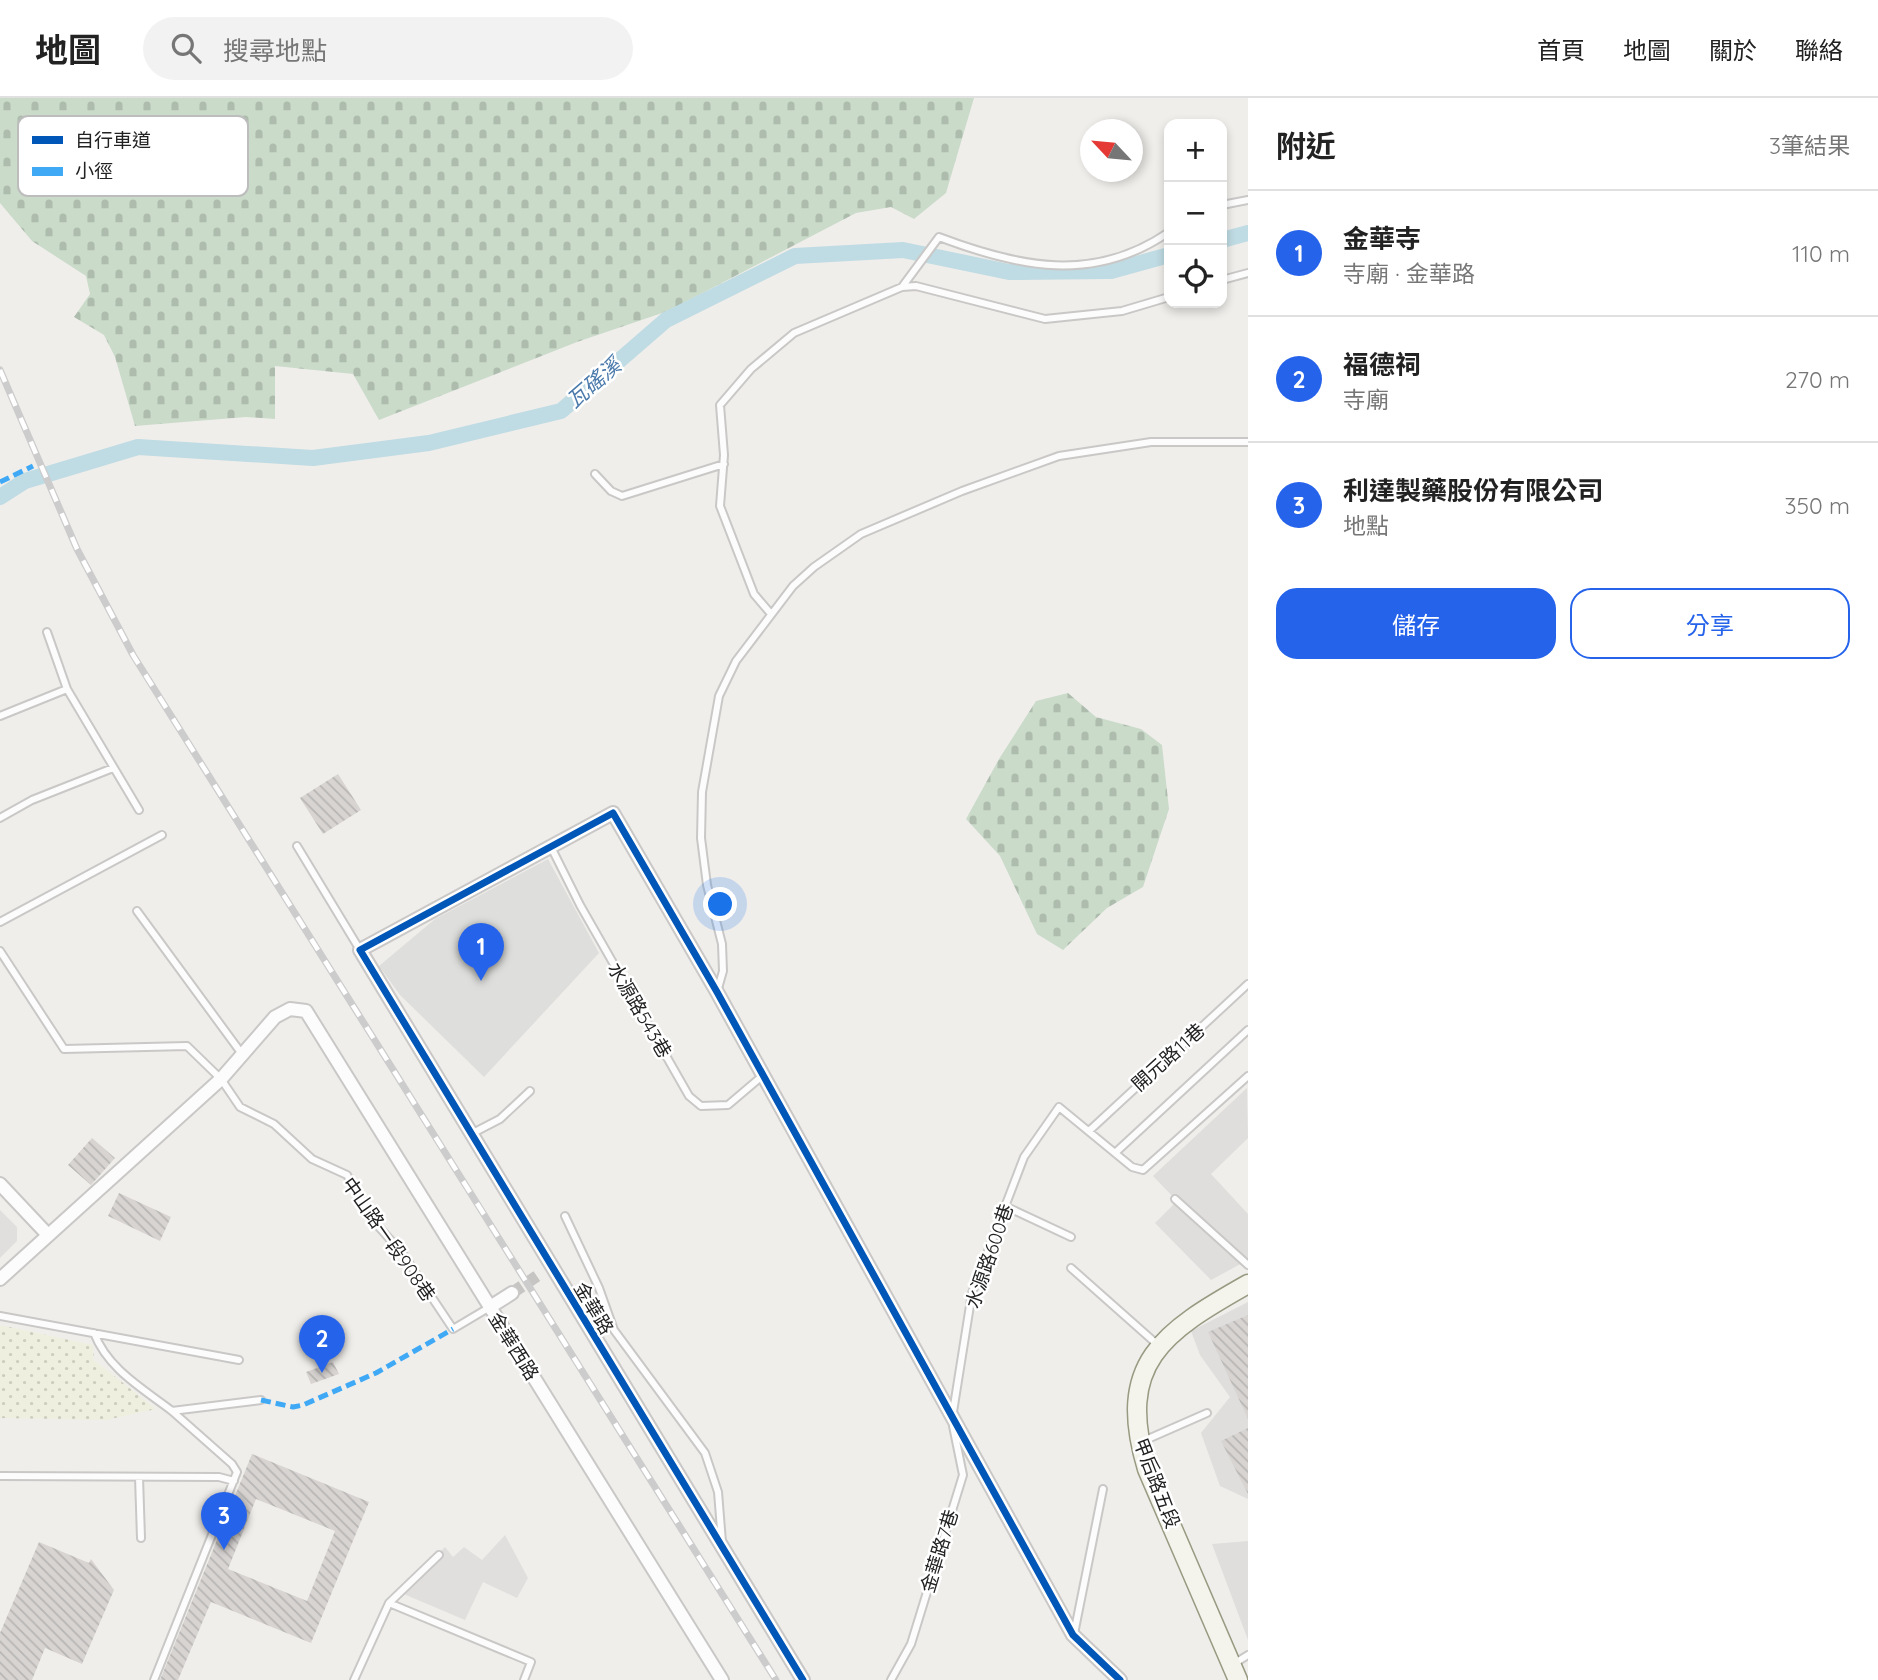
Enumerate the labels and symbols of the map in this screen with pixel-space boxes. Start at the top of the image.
legend [18,116,248,196]
north arrow [1080,119,1143,182]
text: 自行車道 [75,128,151,152]
text: 小徑 [75,159,113,183]
water label: 瓦磘溪 [561,350,628,413]
your location [703,887,737,921]
pin: 1 [458,923,504,981]
street label: 水源路543巷 [603,958,677,1062]
street label: 開元路11巷 [1127,1018,1209,1096]
street label: 中山路一段908巷 [337,1172,441,1306]
street label: 水源路600巷 [960,1201,1018,1311]
street label: 金華路 [569,1277,619,1339]
street label: 金華西路 [484,1307,544,1385]
pin: 2 [299,1315,345,1373]
street label: 甲后路五段 [1129,1434,1185,1532]
pin: 3 [201,1492,247,1550]
street label: 金華路7巷 [915,1506,963,1596]

